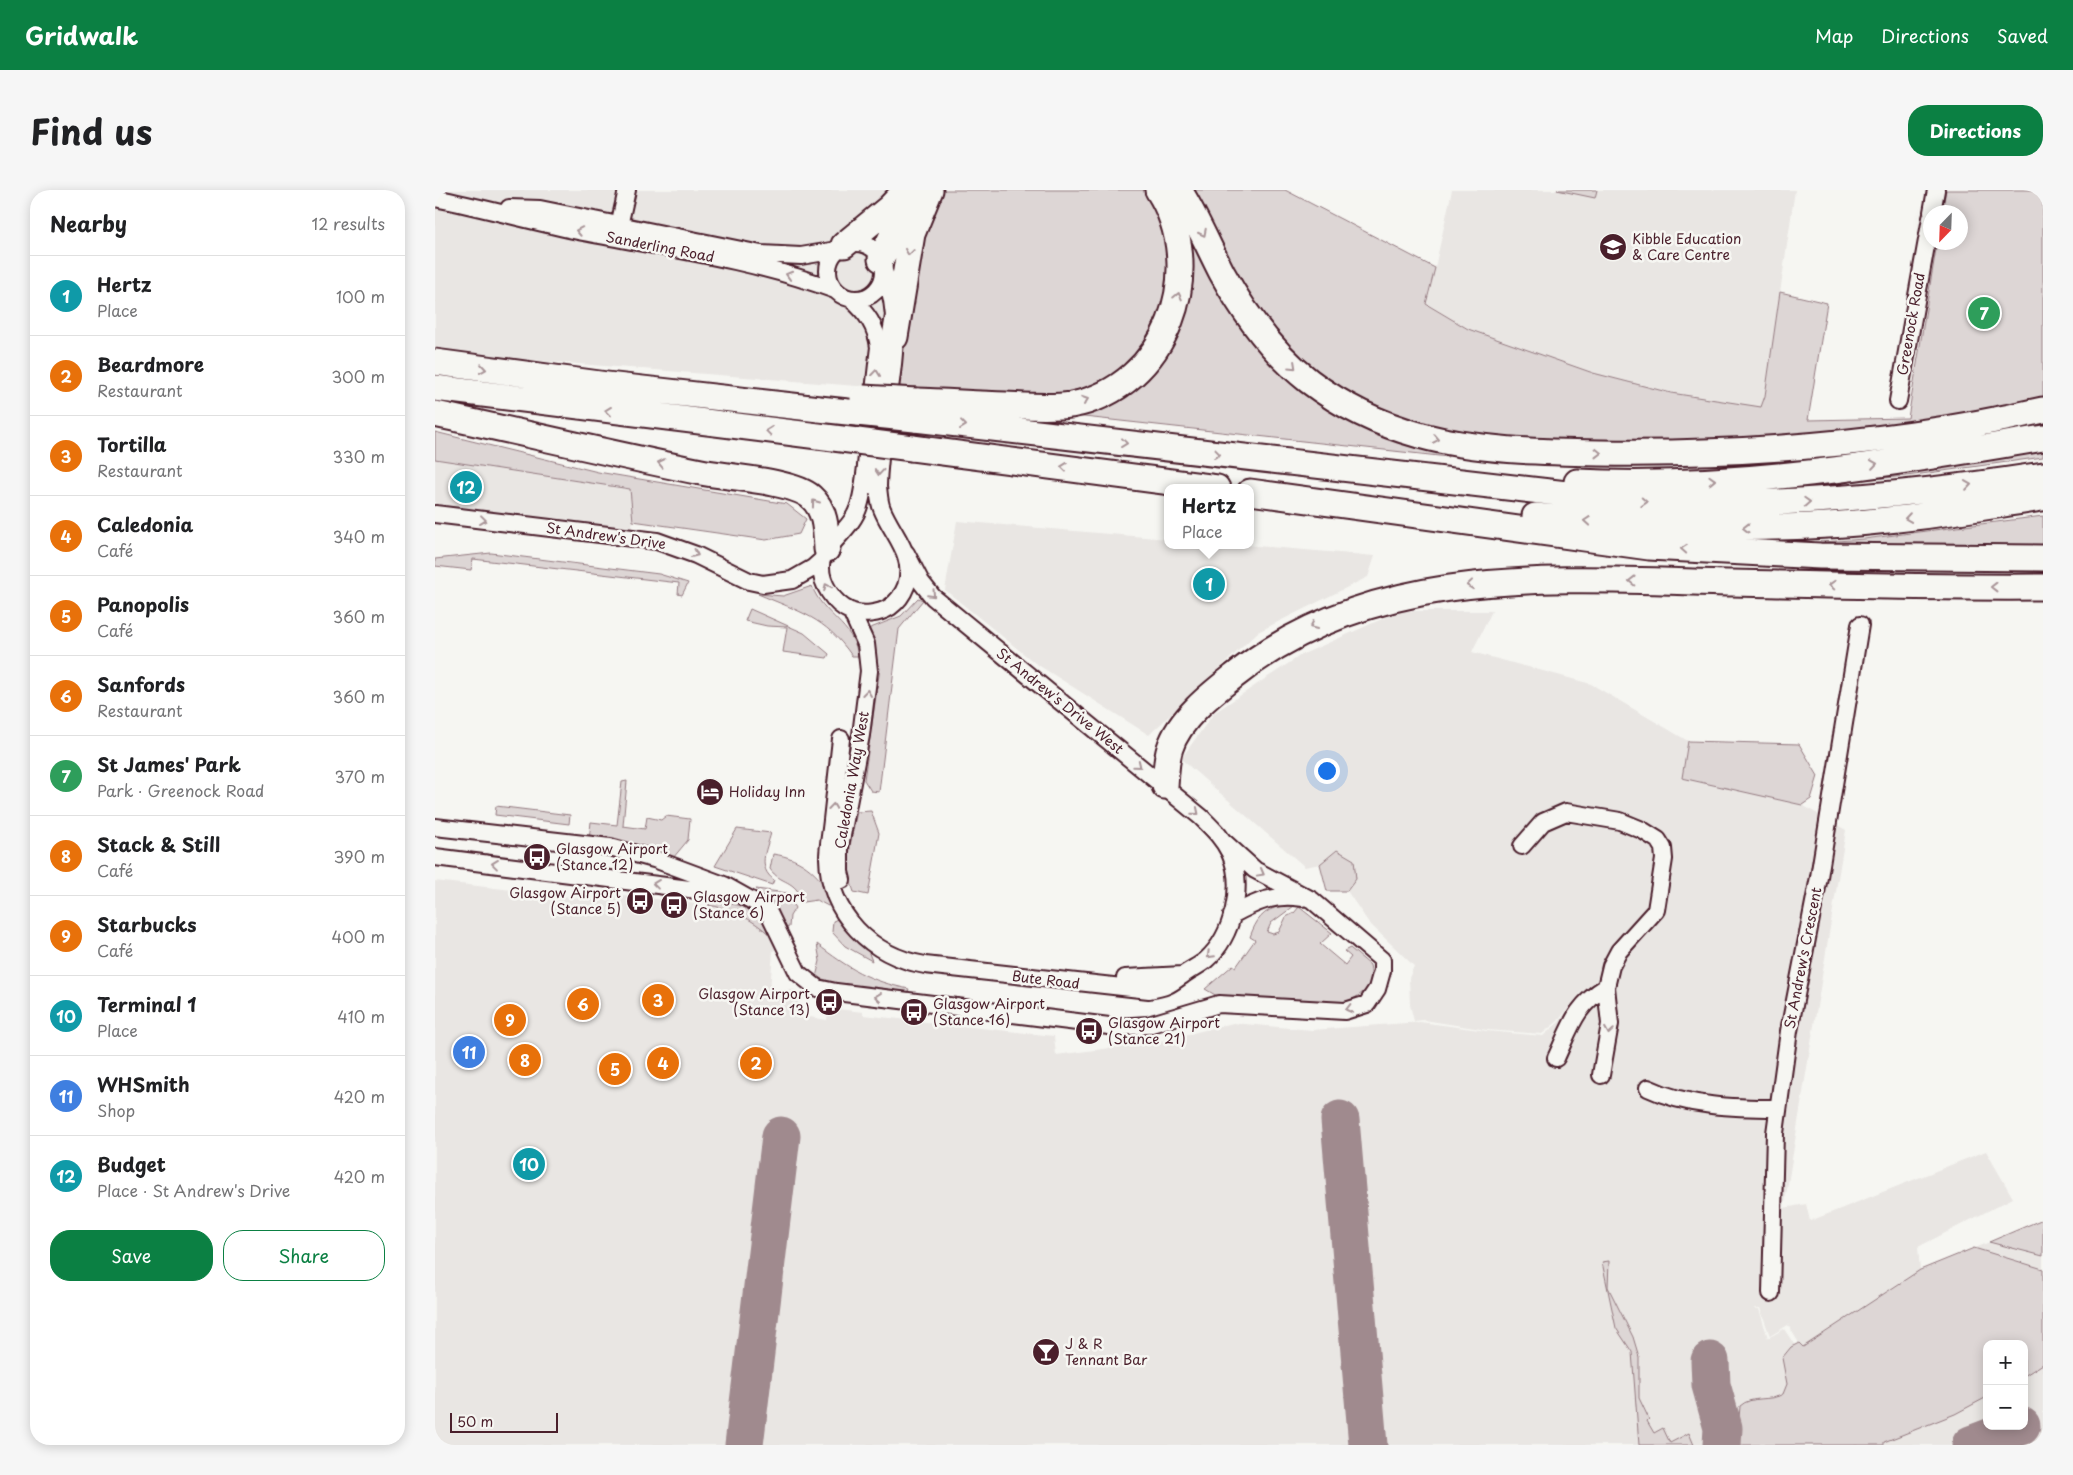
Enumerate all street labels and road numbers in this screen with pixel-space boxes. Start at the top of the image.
street label: Sanderling Road [604,226,716,267]
street label: Greenock Road [1891,271,1930,377]
street label: St Andrew's Drive [545,517,667,554]
street label: St Andrew's Drive West [992,643,1129,759]
street label: Caledonia Way West [829,709,874,850]
street label: St Andrew's Crescent [1778,885,1827,1030]
street label: Bute Road [1011,965,1081,994]

